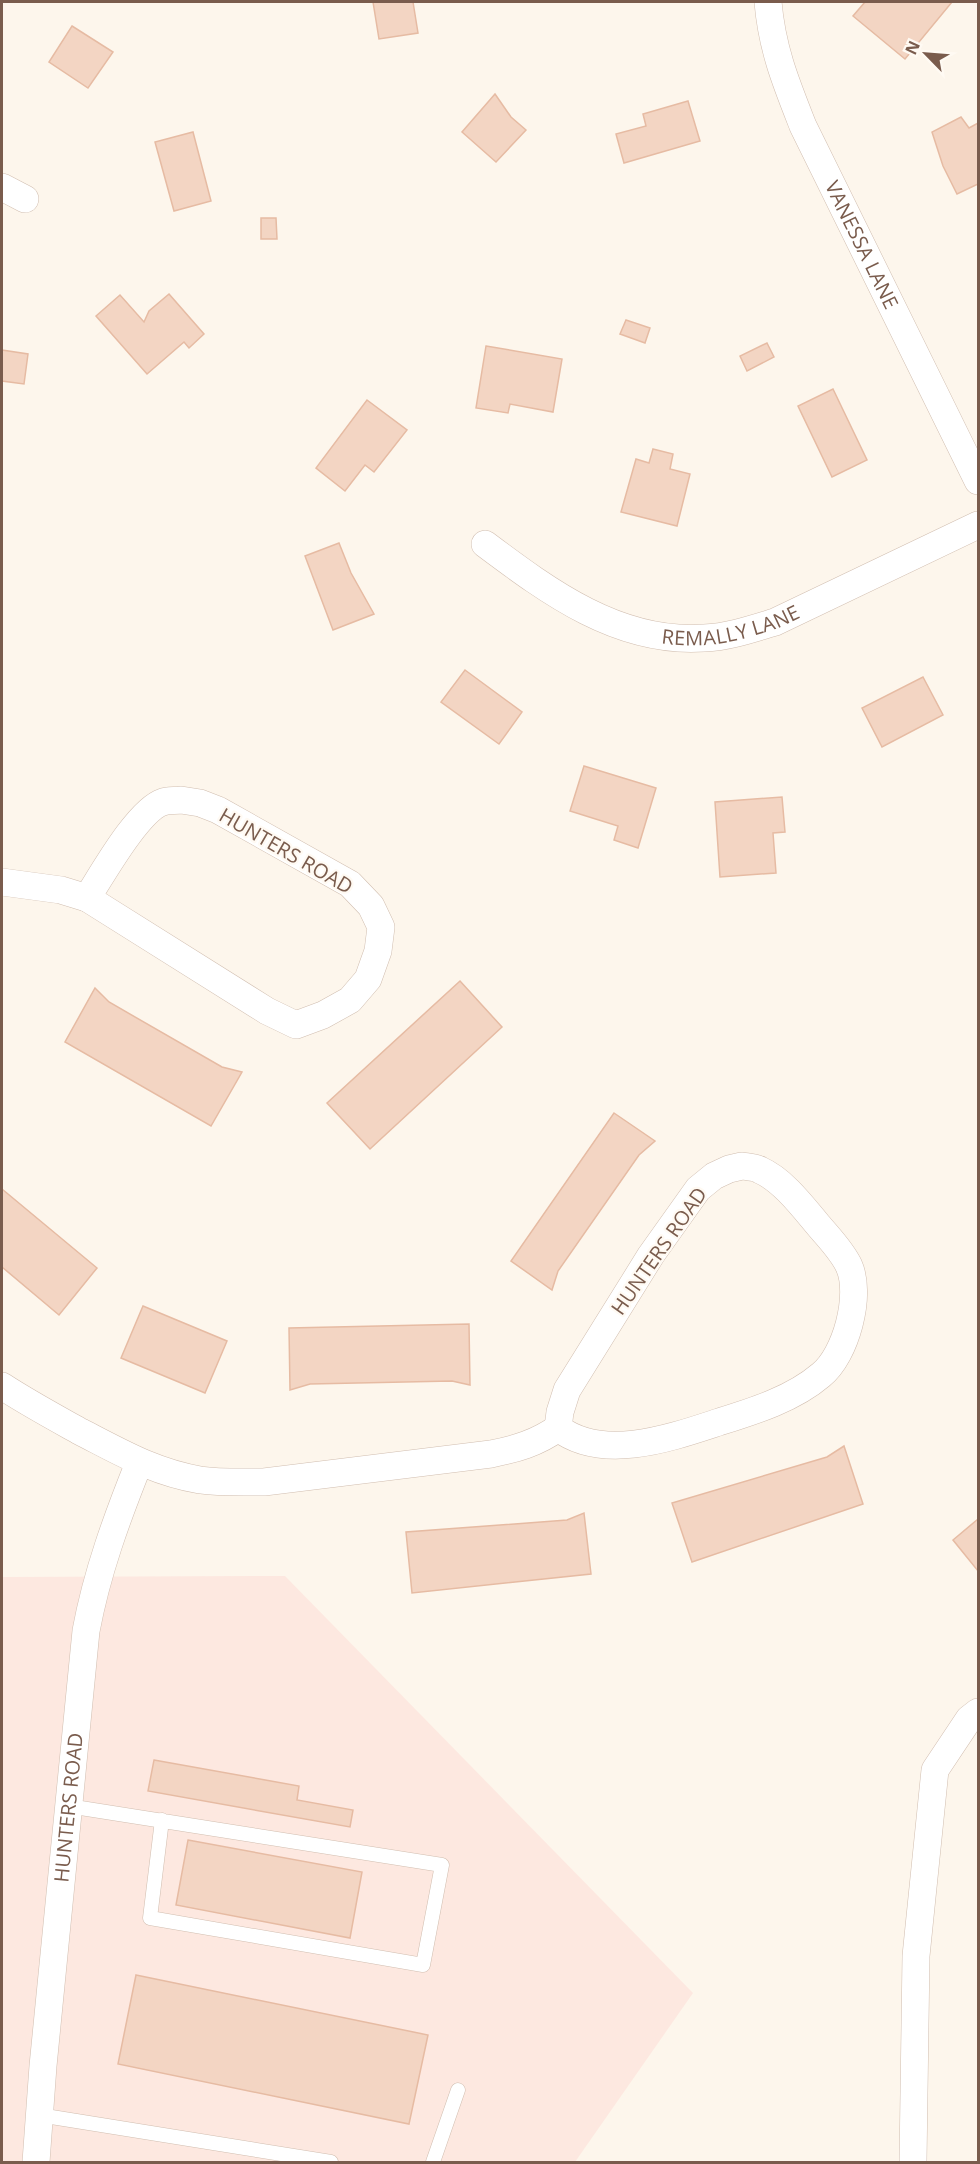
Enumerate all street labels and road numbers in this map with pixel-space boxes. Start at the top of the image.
street label: VANESSA LANE [819,176,905,313]
street label: REMALLY LANE [660,598,804,652]
street label: HUNTERS ROAD [215,801,358,900]
street label: HUNTERS ROAD [604,1182,713,1320]
street label: HUNTERS ROAD [47,1731,89,1883]

